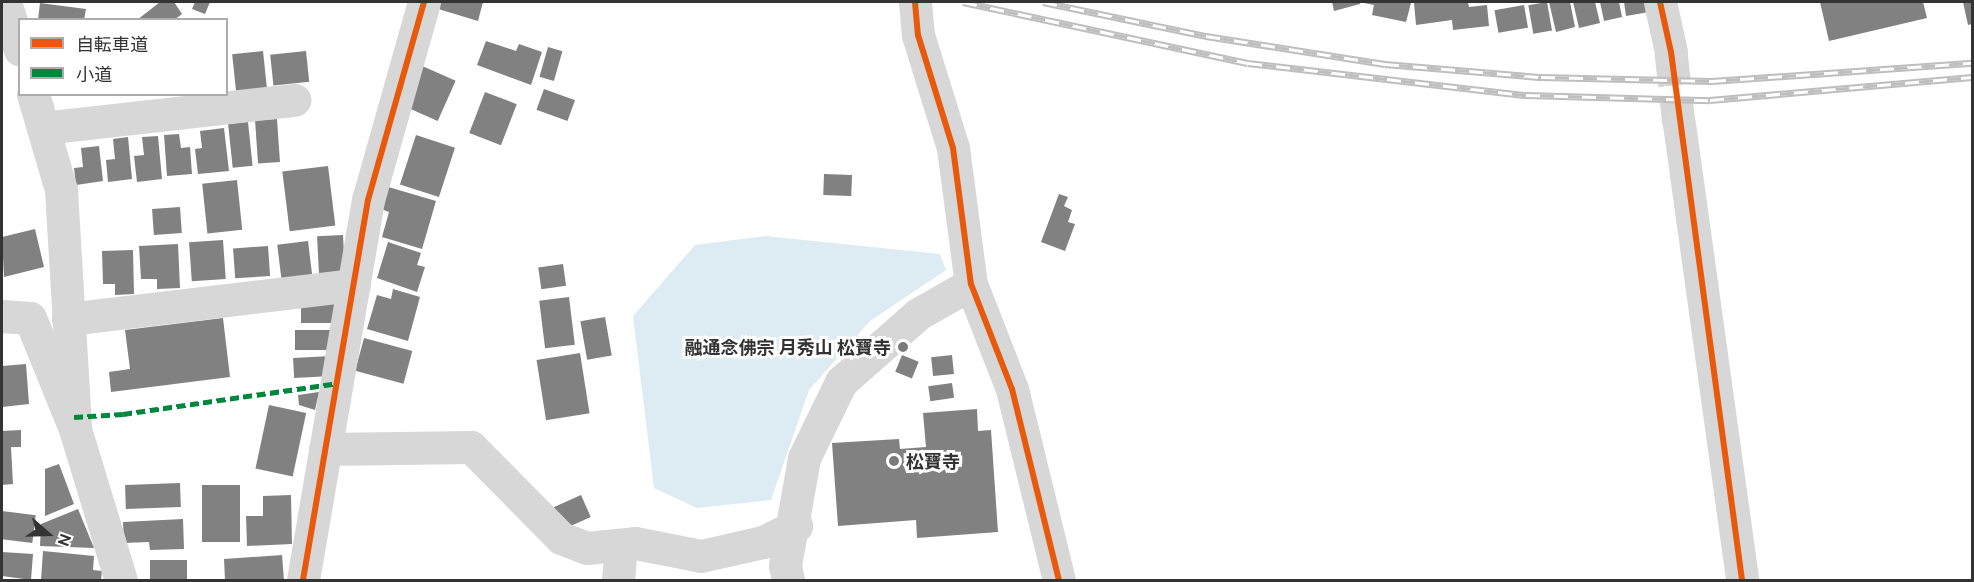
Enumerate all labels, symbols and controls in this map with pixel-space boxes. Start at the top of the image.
legend [18,18,228,96]
text: 自転車道 [76,34,148,54]
text: 小道 [76,64,112,84]
place label: 融通念佛宗 月秀山 松寶寺 [684,336,891,358]
marker: 融通念佛宗 月秀山 松寶寺 [896,340,910,354]
place label: 松寶寺 [906,450,960,472]
marker: 松寶寺 [887,454,901,468]
north arrow [18,504,78,564]
text: N [54,531,75,549]

